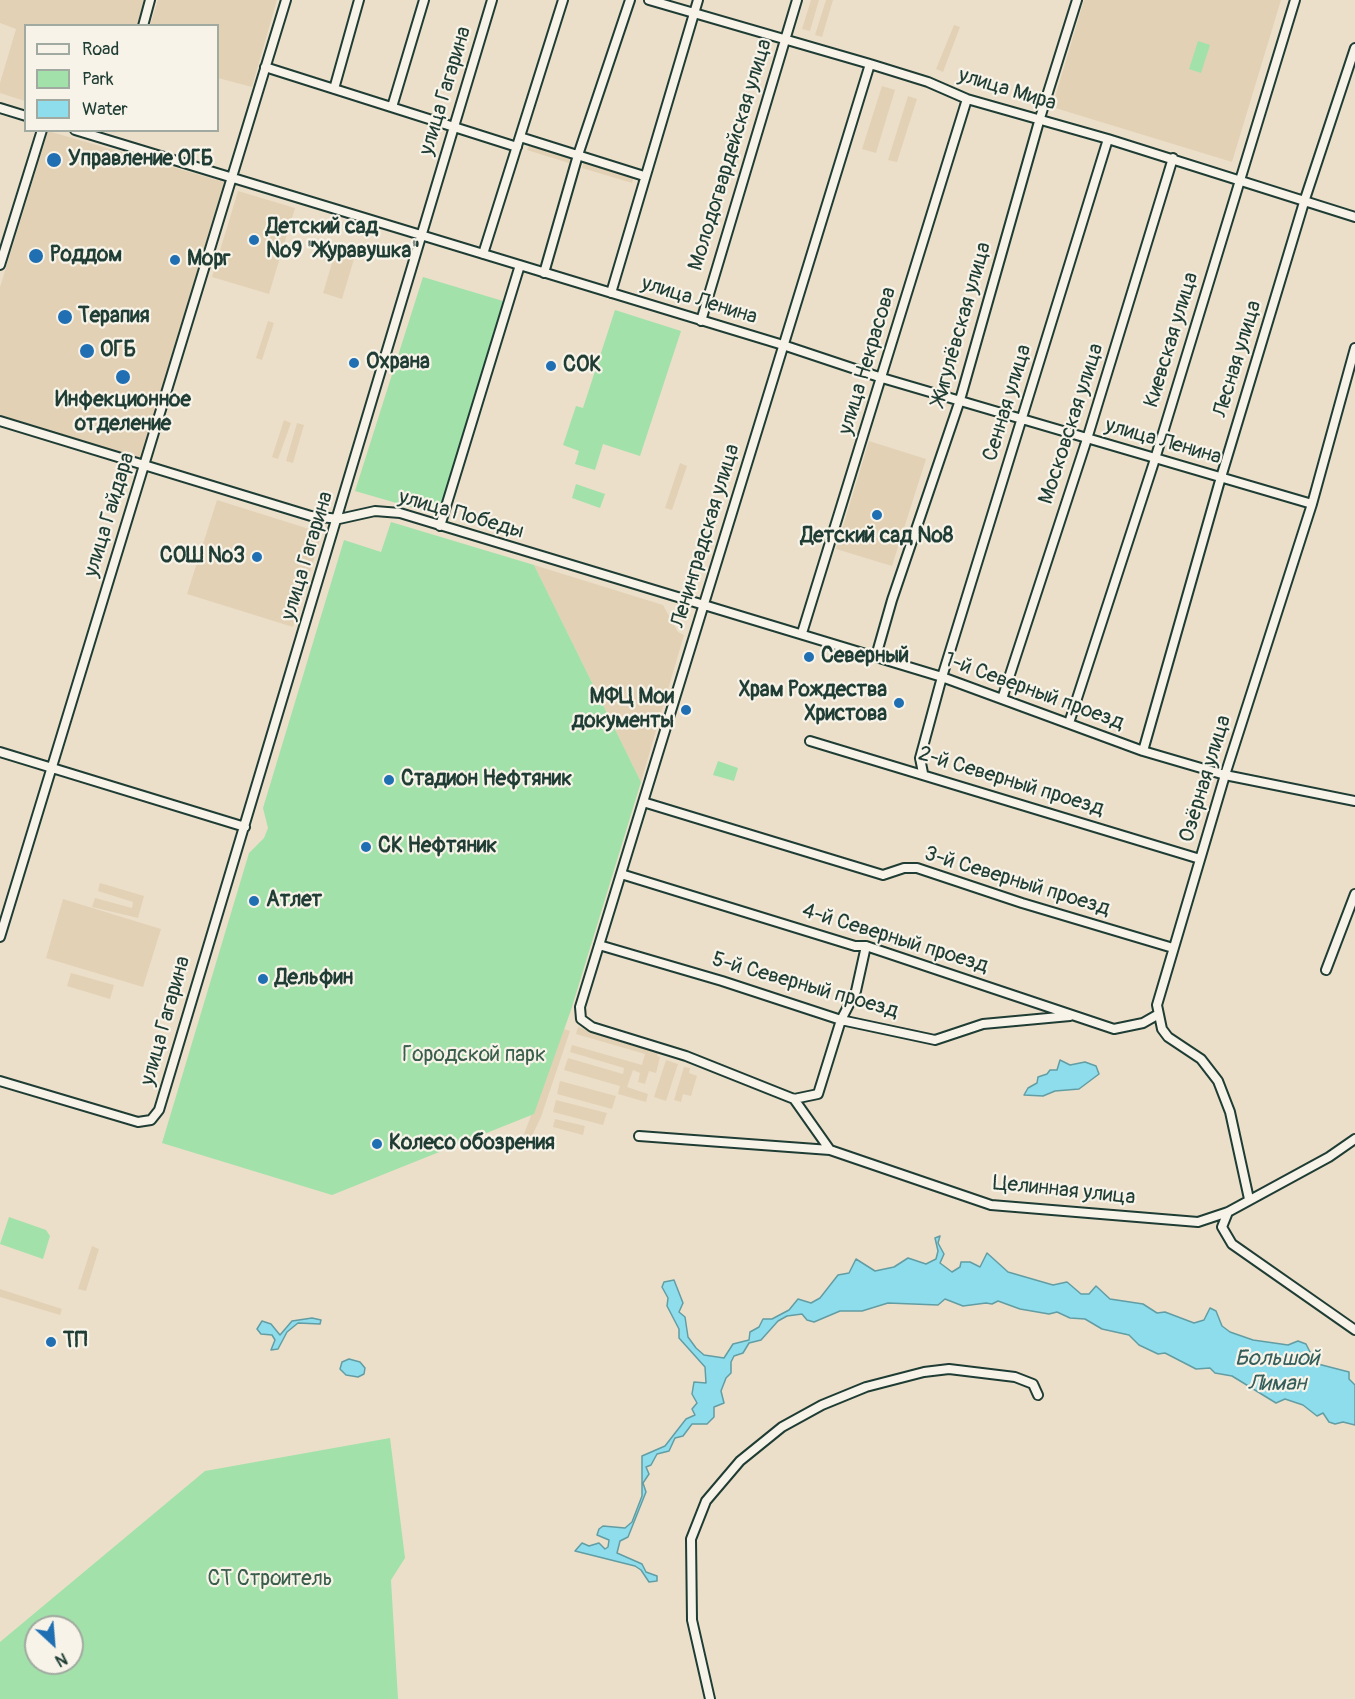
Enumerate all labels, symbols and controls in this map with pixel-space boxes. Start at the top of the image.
legend [24,24,219,132]
street label: улица Гагарина [414,24,478,158]
street label: Молодогвардейская улица [684,36,778,274]
text: Road [82,38,119,61]
street label: улица Мира [955,63,1059,117]
text: Park [82,68,114,91]
text: Water [82,98,128,121]
place label: Управление ОГБ [68,147,213,173]
marker: Управление ОГБ [45,151,63,169]
place label: Детский сад №9 "Журавушка" [266,215,420,265]
marker: Детский сад №9 "Журавушка" [247,233,261,247]
street label: Жигулёвская улица [927,239,997,409]
place label: Роддом [50,243,122,269]
marker: Роддом [27,247,45,265]
place label: Морг [187,247,230,273]
marker: Морг [168,253,182,267]
street label: Киевская улица [1139,269,1205,411]
street label: улица Ленина [638,271,760,331]
street label: улица Некрасова [834,284,902,438]
street label: Лесная улица [1208,298,1268,420]
place label: Терапия [78,304,150,330]
marker: Терапия [56,308,74,326]
place label: ОГБ [100,338,136,364]
street label: Московская улица [1034,340,1110,508]
marker: ОГБ [78,342,96,360]
street label: Сенная улица [978,342,1038,464]
place label: Охрана [366,350,430,376]
place label: СОК [563,353,601,379]
marker: Охрана [347,356,361,370]
marker: СОК [544,359,558,373]
marker: Инфекционное отделение [114,368,132,386]
place label: Инфекционное отделение [55,388,191,438]
street label: улица Ленина [1102,413,1224,471]
street label: Ленинградская улица [666,441,746,631]
street label: улица Гайдара [79,450,141,580]
street label: улица Победы [395,485,527,545]
street label: улица Гагарина [276,489,340,623]
marker: Детский сад №8 [870,508,884,522]
place label: Детский сад №8 [801,524,953,550]
place label: СОШ №3 [160,544,245,570]
marker: СОШ №3 [250,550,264,564]
place label: Северный [821,644,909,670]
street label: 1-й Северный проезд [941,648,1127,736]
marker: Северный [802,650,816,664]
place label: Храм Рождества Христова [739,678,887,728]
place label: МФЦ Мои документы [572,685,674,735]
marker: Храм Рождества Христова [892,696,906,710]
marker: МФЦ Мои документы [679,703,693,717]
street label: Озёрная улица [1175,712,1237,846]
street label: 2-й Северный проезд [915,742,1107,822]
place label: Стадион Нефтяник [401,767,572,793]
marker: Стадион Нефтяник [382,773,396,787]
place label: СК Нефтяник [378,834,497,860]
marker: СК Нефтяник [359,840,373,854]
street label: 3-й Северный проезд [921,842,1113,922]
place label: Атлет [266,888,322,914]
marker: Атлет [247,894,261,908]
street label: 4-й Северный проезд [799,899,991,979]
street label: 5-й Северный проезд [709,947,901,1025]
street label: улица Гагарина [136,954,196,1088]
place label: Дельфин [275,966,353,992]
marker: Дельфин [256,972,270,986]
park label: Городской парк [402,1043,546,1069]
place label: Колесо обозрения [389,1131,555,1157]
marker: Колесо обозрения [370,1137,384,1151]
street label: Целинная улица [992,1171,1136,1211]
place label: ТП [63,1329,87,1355]
marker: ТП [44,1335,58,1349]
water label: Большой Лиман [1235,1346,1319,1398]
park label: СТ Строитель [208,1567,332,1593]
north arrow [24,1615,84,1675]
text: N [52,1648,70,1671]

